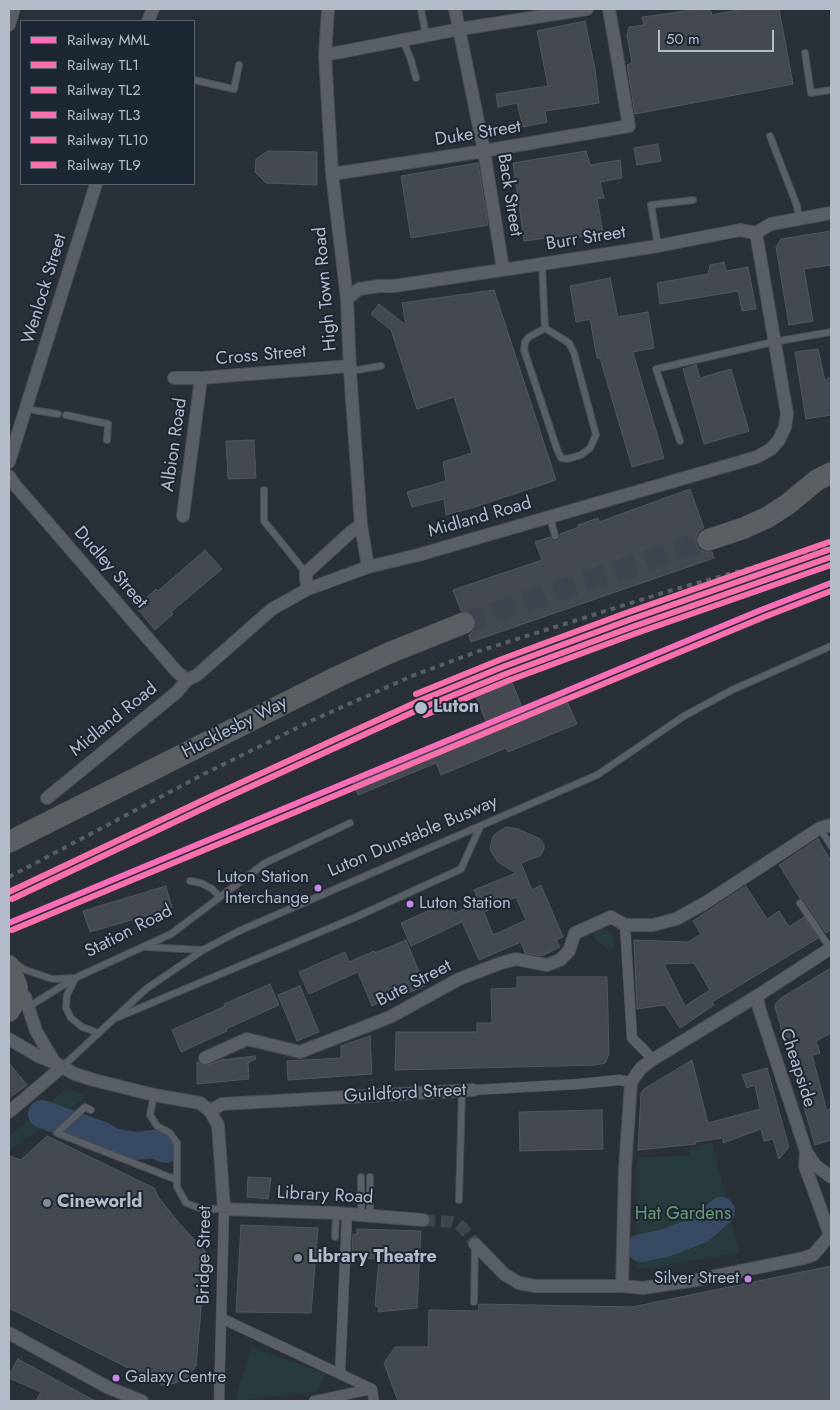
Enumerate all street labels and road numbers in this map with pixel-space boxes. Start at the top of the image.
street label: Duke Street [433,117,523,151]
street label: Back Street [492,152,526,238]
street label: Burr Street [545,222,627,256]
street label: High Town Road [310,226,342,352]
street label: Wenlock Street [18,231,72,347]
street label: Cross Street [215,341,307,371]
street label: Albion Road [158,397,192,493]
street label: Midland Road [426,493,534,543]
street label: Dudley Street [69,523,151,613]
street label: Midland Road [66,678,162,762]
street label: Hucklesby Way [179,692,291,764]
street label: Luton Dunstable Busway [325,791,501,883]
street label: Station Road [82,901,176,963]
street label: Bute Street [373,956,455,1012]
street label: Cheapside [774,1026,820,1110]
street label: Guildford Street [343,1080,467,1108]
street label: Library Road [276,1183,374,1209]
street label: Bridge Street [193,1205,217,1305]

